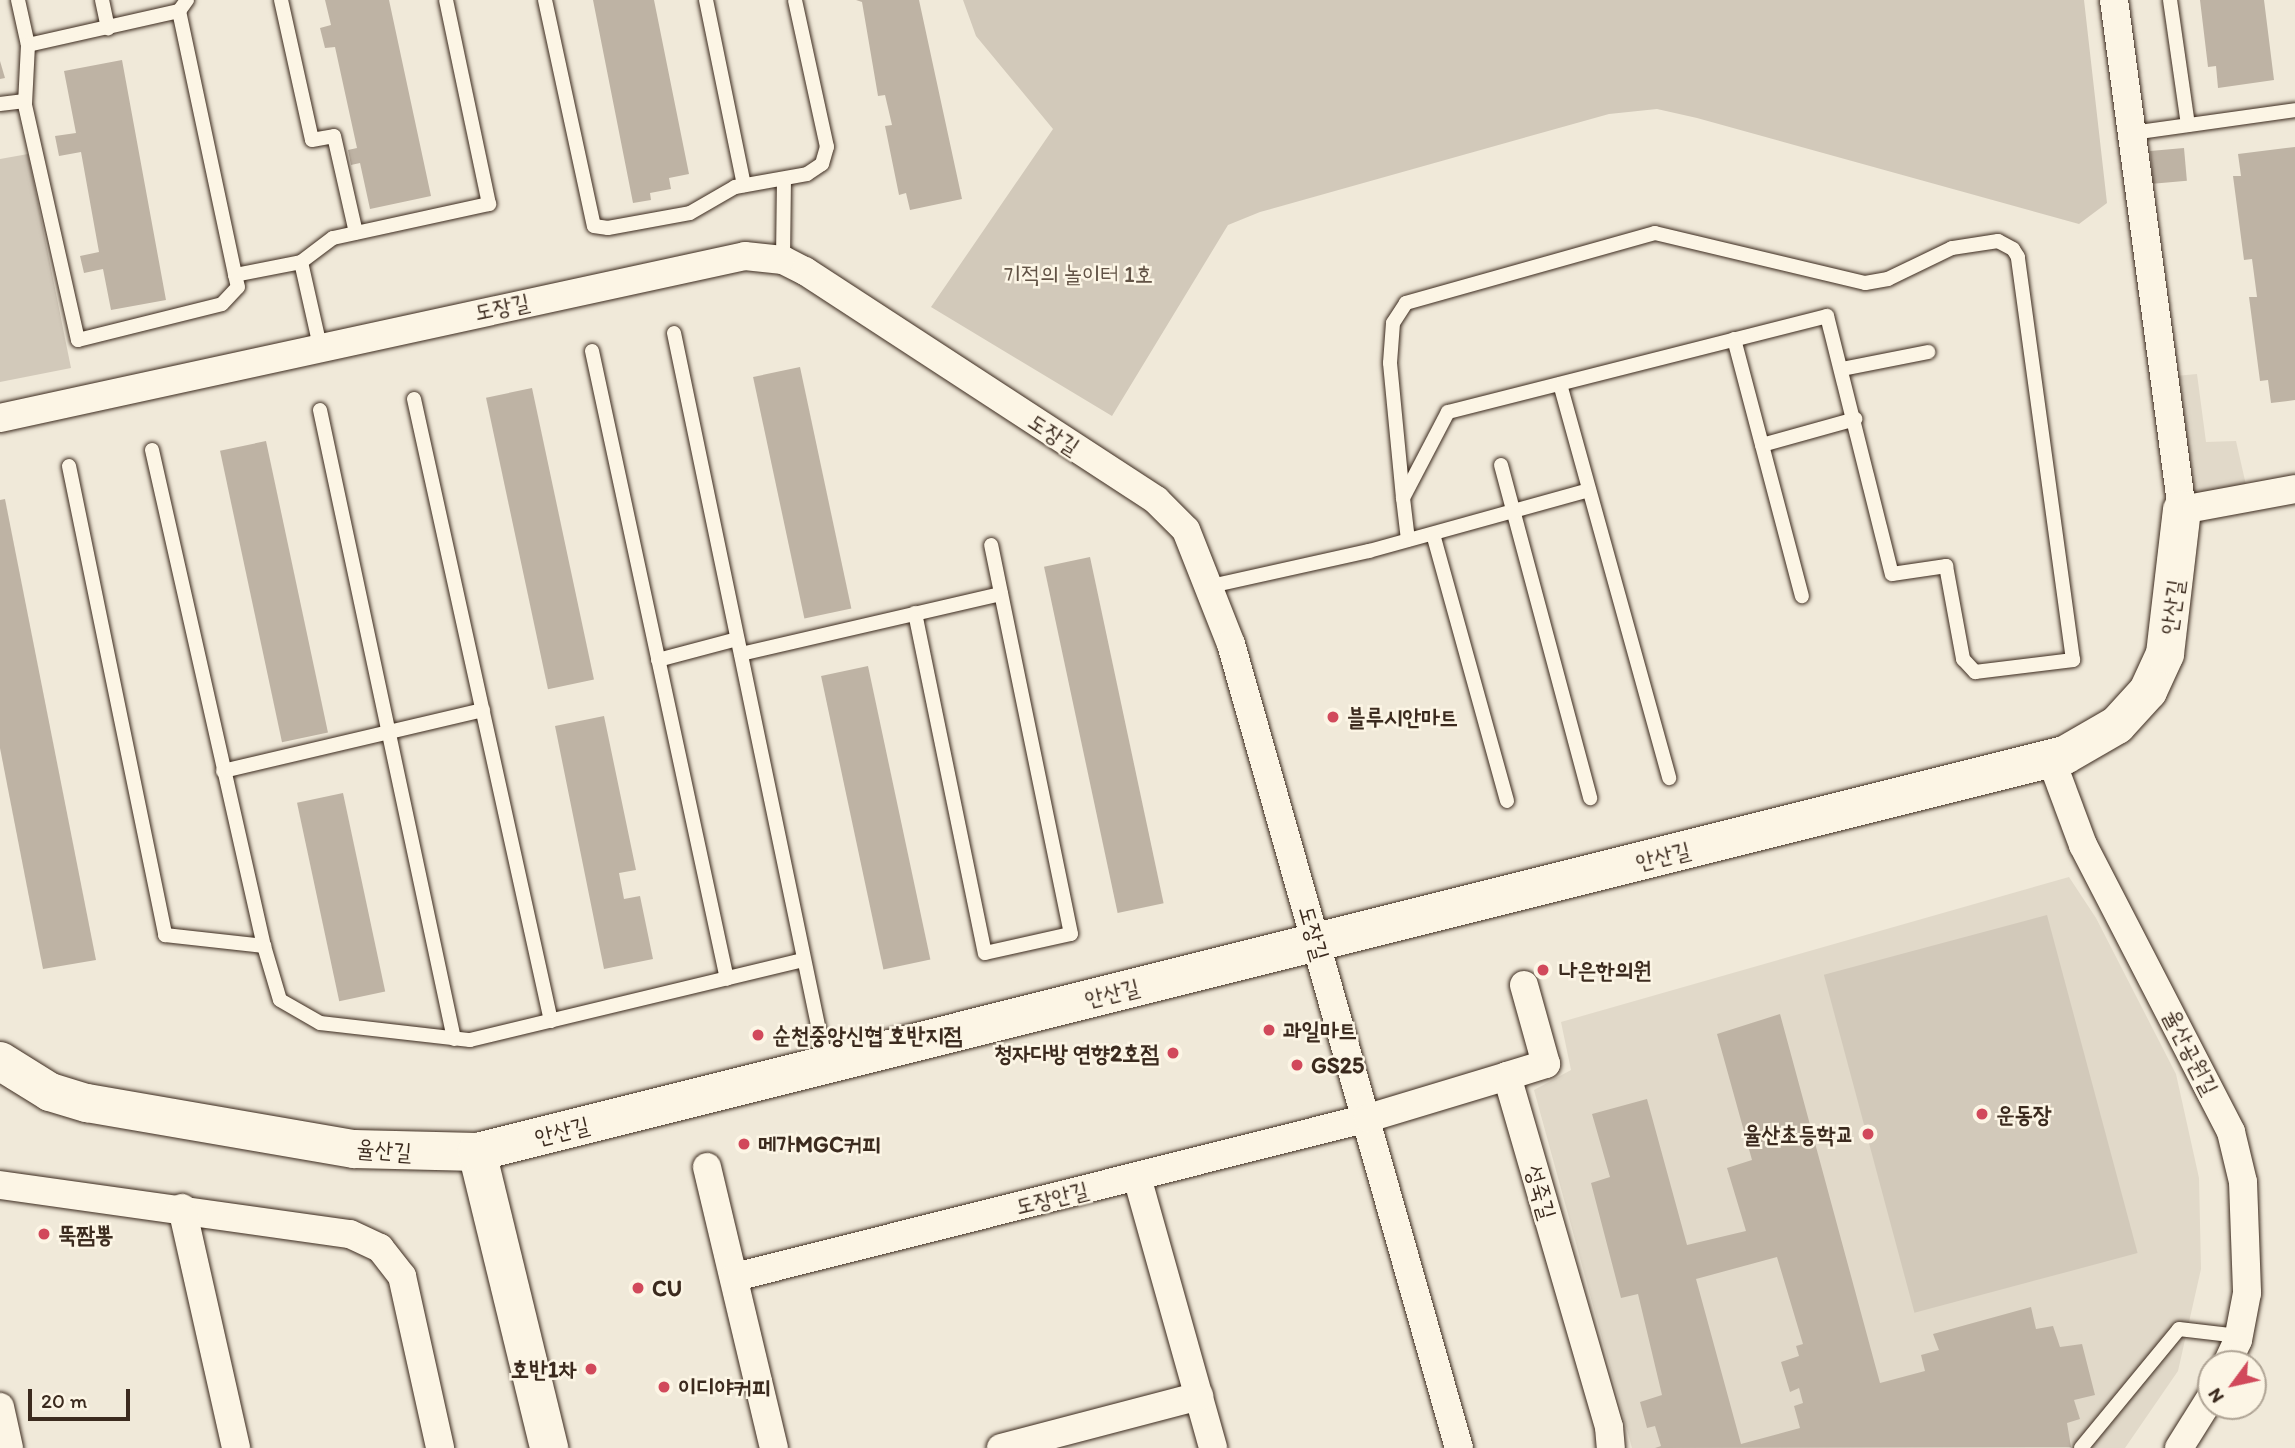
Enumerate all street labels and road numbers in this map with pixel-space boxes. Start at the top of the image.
street label: 도장길 [472,288,532,326]
street label: 도장길 [1023,407,1085,461]
street label: 안산길 [2154,578,2190,636]
street label: 안산길 [1633,836,1693,876]
street label: 도장길 [1293,903,1335,963]
street label: 안산길 [1082,973,1142,1013]
street label: 율산공원길 [2158,1005,2224,1099]
street label: 안산길 [532,1111,592,1151]
street label: 율산길 [355,1134,413,1166]
street label: 성죽길 [1520,1162,1562,1222]
street label: 도장안길 [1013,1176,1091,1220]

